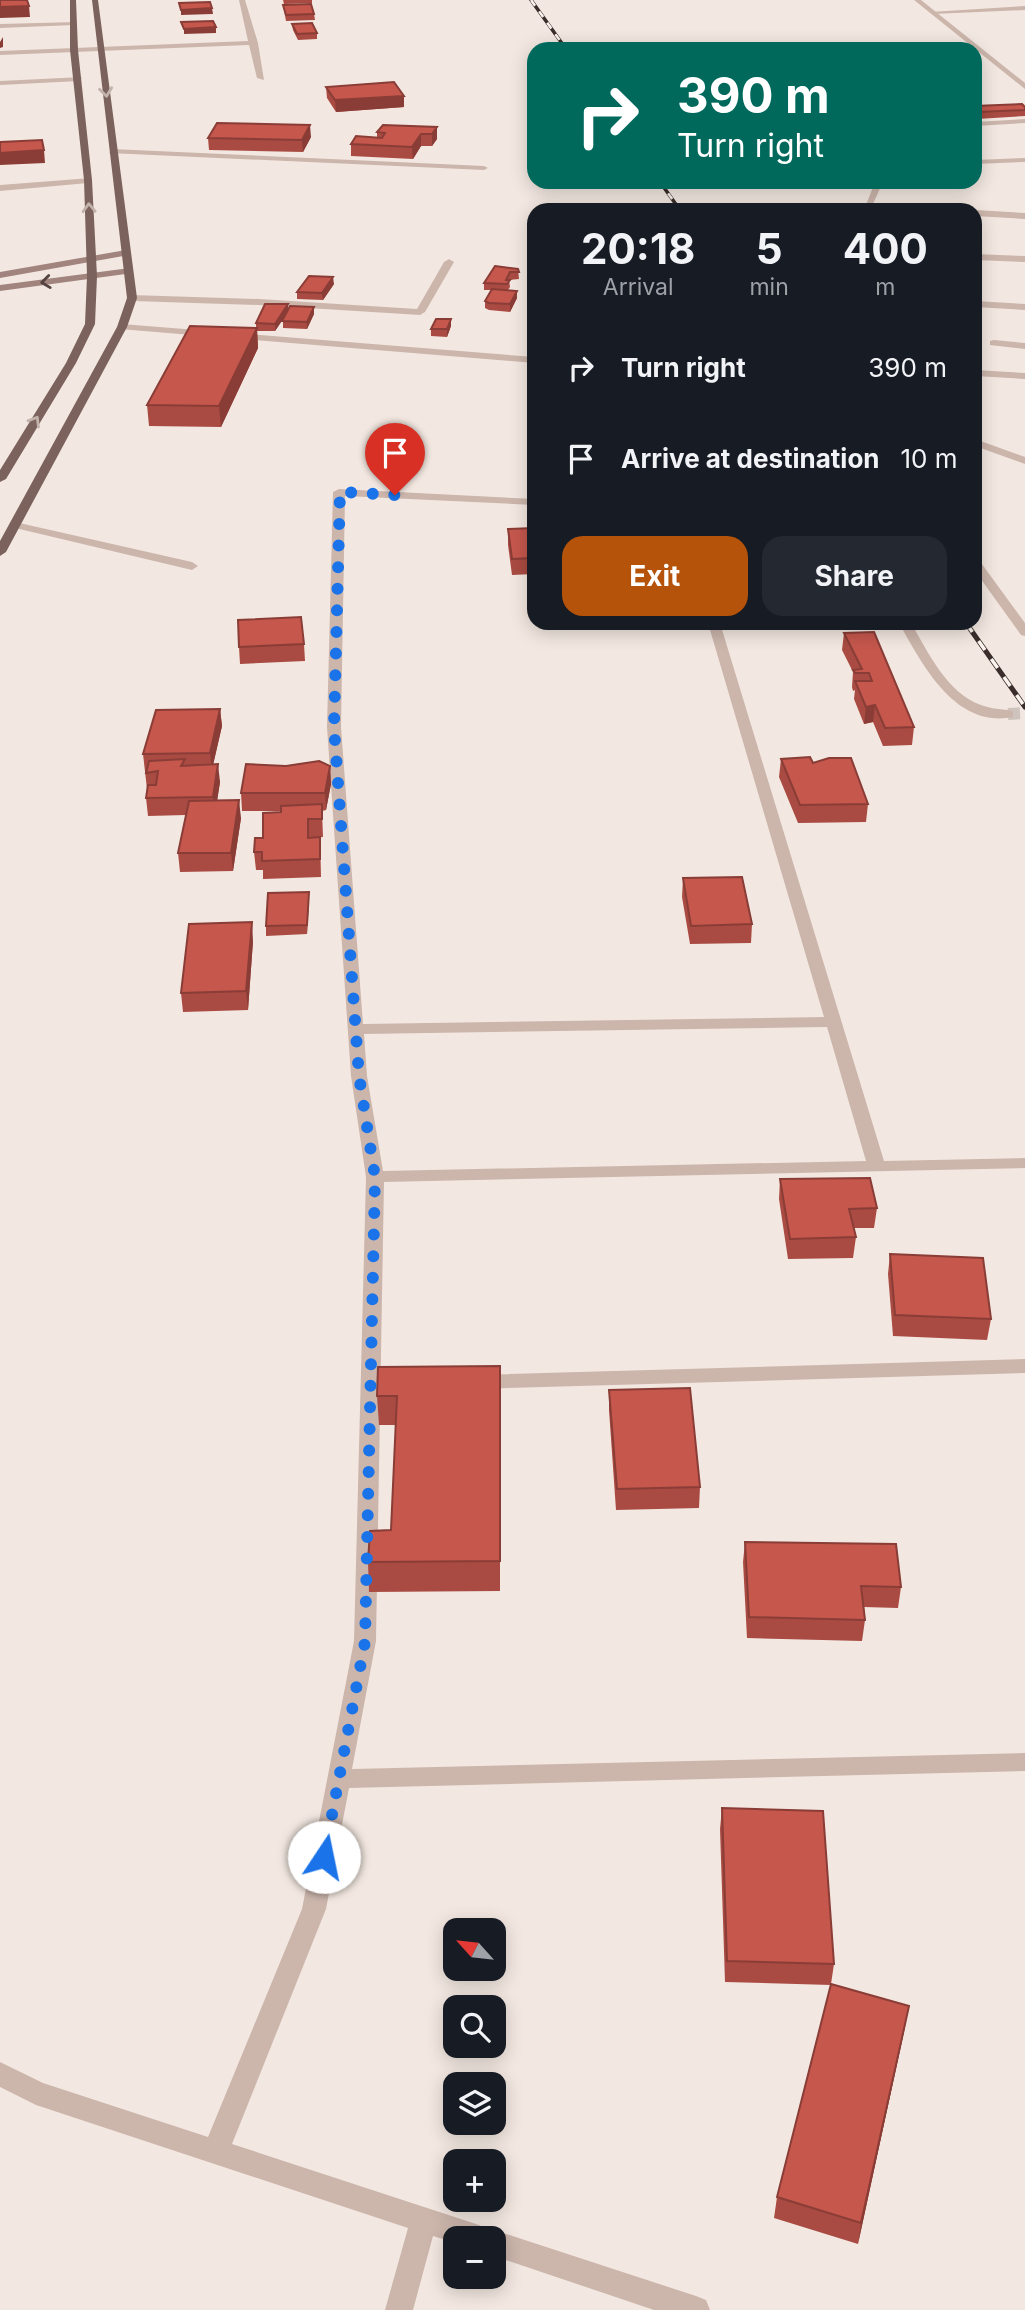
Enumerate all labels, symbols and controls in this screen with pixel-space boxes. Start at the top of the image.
text: 390 m [677,66,830,125]
icon: right [562,70,653,161]
one-way arrow [98,86,113,98]
text: Turn right [677,126,824,165]
one-way arrow [81,202,96,213]
text: 20:18 [581,223,695,274]
text: 5 [756,223,783,274]
text: 400 [843,223,928,274]
text: Arrival [603,273,674,301]
text: min [749,273,789,301]
text: m [875,273,895,301]
one-way arrow [40,274,52,289]
icon: right [562,349,600,387]
text: Turn right [621,352,746,383]
text: 390 m [868,352,947,383]
one-way arrow [27,415,40,428]
pin [365,423,425,495]
icon: arrive [376,434,414,472]
icon: arrive [562,440,600,478]
text: Arrive at destination [621,443,880,474]
text: 10 m [901,443,958,474]
button: Exit [562,536,748,616]
button: Share [762,536,947,616]
position arrow [287,1820,361,1894]
north arrow [443,1918,506,1981]
map controls [443,1918,506,2289]
button: search [443,1995,506,2058]
button: layers [443,2072,506,2135]
button: + [443,2149,506,2212]
button: − [443,2226,506,2289]

